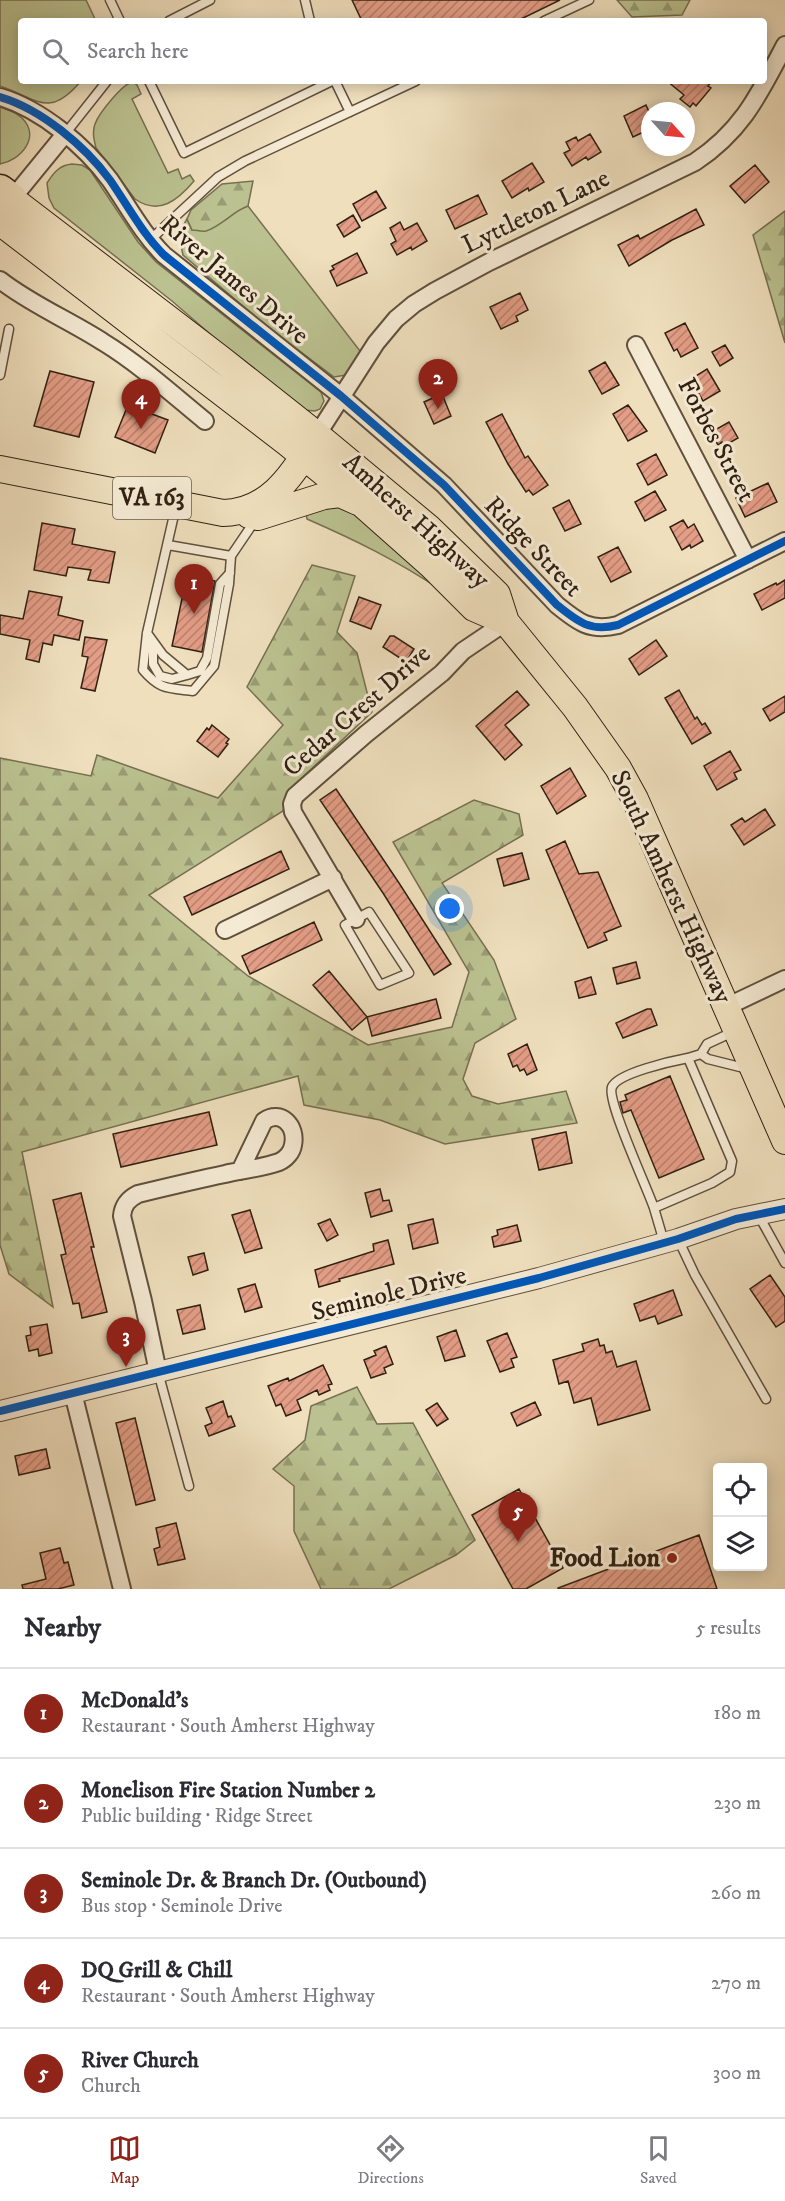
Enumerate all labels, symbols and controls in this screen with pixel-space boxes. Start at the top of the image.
search box [18,18,767,84]
icon: search [39,35,72,68]
text: Search here [87,38,189,65]
north arrow [641,102,695,156]
street label: Lyttleton Lane [457,162,615,262]
street label: River James Drive [153,208,315,352]
pin: 2 [418,360,458,409]
street label: Forbes Street [670,372,762,508]
pin: 4 [122,380,160,429]
street label: Amherst Highway [335,446,497,596]
road number: VA 163 [113,477,191,519]
street label: Ridge Street [477,490,589,604]
pin: 1 [174,564,214,614]
street label: Cedar Crest Drive [276,638,438,784]
street label: South Amherst Highway [602,765,740,1009]
your location [435,894,464,923]
street label: Seminole Drive [308,1259,470,1329]
pin: 3 [106,1318,146,1367]
map controls [713,1463,767,1571]
button: locate [713,1463,767,1517]
pin: 5 [498,1492,538,1542]
button: layers [713,1517,767,1571]
place label: Food Lion [549,1542,660,1575]
marker: Food Lion [665,1551,679,1565]
text: Nearby [24,1612,101,1645]
text: 5 results [696,1616,761,1641]
text: McDonald's [81,1687,188,1714]
text: 1 [40,1701,47,1726]
text: 180 m [714,1701,761,1726]
text: Restaurant · South Amherst Highway [81,1714,375,1739]
text: Monelison Fire Station Number 2 [81,1777,375,1804]
text: 2 [39,1791,48,1816]
text: 230 m [714,1791,761,1816]
text: Public building · Ridge Street [81,1804,313,1829]
text: Seminole Dr. & Branch Dr. (Outbound) [81,1867,427,1894]
text: 3 [40,1881,47,1906]
text: 260 m [711,1881,761,1906]
text: Bus stop · Seminole Drive [81,1894,283,1919]
text: DQ Grill & Chill [81,1957,232,1984]
text: 4 [38,1971,49,1996]
text: 270 m [711,1971,761,1996]
text: Restaurant · South Amherst Highway [81,1984,375,2009]
text: River Church [81,2047,199,2074]
text: 5 [39,2061,48,2086]
text: 300 m [713,2061,761,2086]
text: Church [81,2074,141,2099]
tab: Map [108,2132,141,2188]
tab: Directions [357,2132,424,2188]
tab: Saved [640,2132,677,2188]

